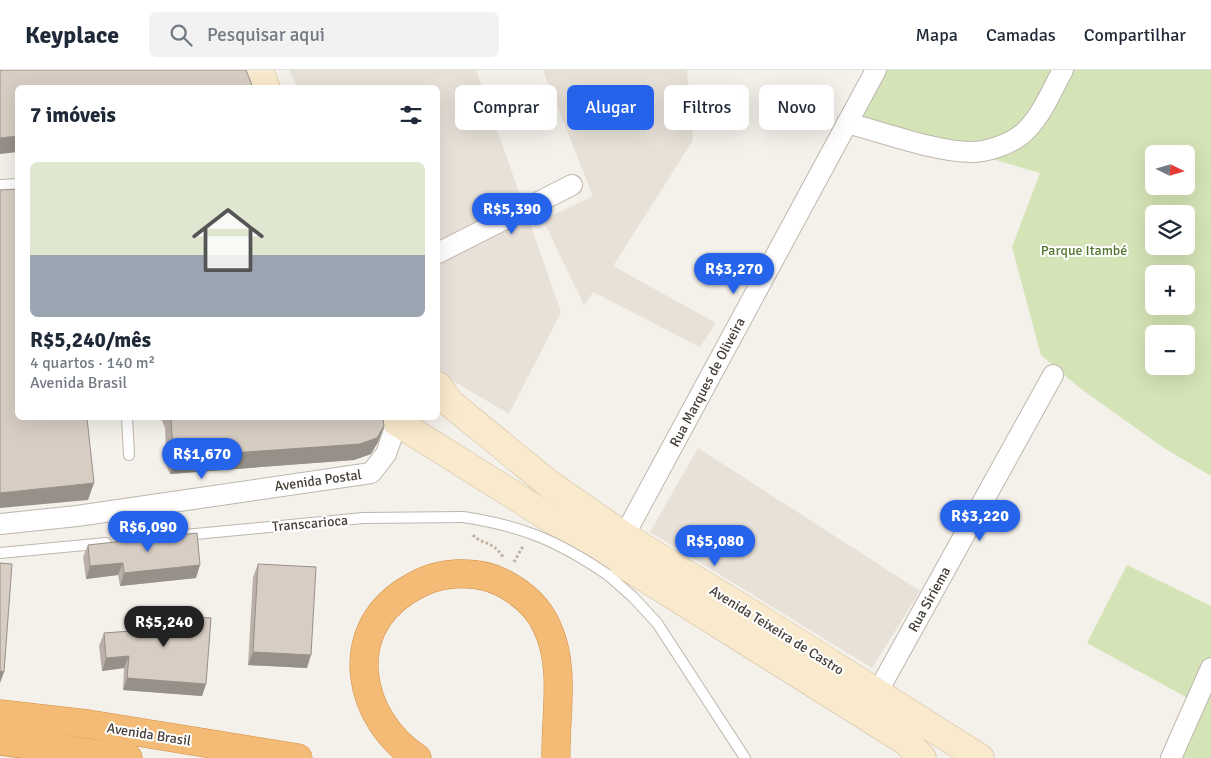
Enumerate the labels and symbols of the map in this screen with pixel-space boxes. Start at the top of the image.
north arrow [1145,145,1195,195]
pin: R$5,390 [466,192,558,235]
park label: Parque Itambé [1041,242,1127,259]
pin: R$3,270 [688,252,780,295]
street label: Rua Marques de Oliveira [666,315,749,450]
pin: R$1,670 [156,438,248,480]
street label: Avenida Postal [274,466,363,495]
pin: R$3,220 [934,500,1026,542]
pin: R$6,090 [102,510,194,553]
street label: Transcarioca [271,512,349,535]
pin: R$5,080 [669,524,761,567]
street label: Rua Siriema [905,564,954,635]
street label: Avenida Teixeira de Castro [706,582,847,679]
pin: R$5,240 [118,606,210,648]
street label: Avenida Brasil [106,719,192,750]

